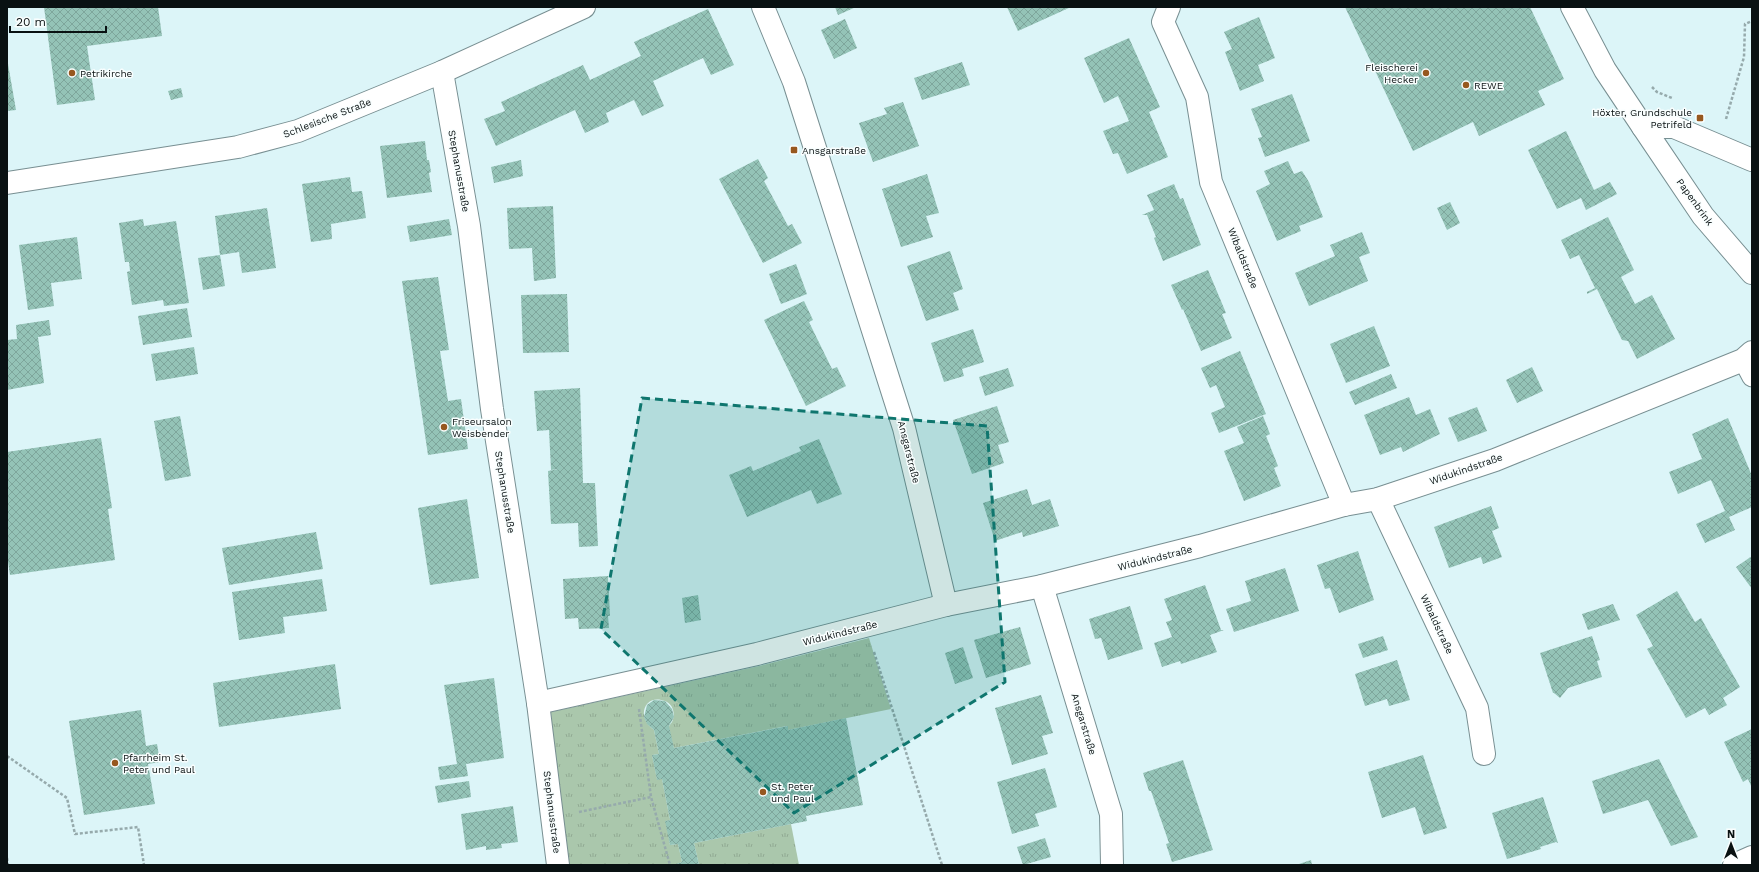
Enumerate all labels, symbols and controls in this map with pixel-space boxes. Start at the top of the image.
scale bar [10,8,106,34]
text: 20 m [16,15,46,29]
place label: Fleischerei Hecker [1365,62,1418,85]
marker: Petrikirche [67,68,77,78]
place label: Petrikirche [80,68,133,79]
marker: Fleischerei Hecker [1421,68,1431,78]
marker: REWE [1461,80,1471,90]
place label: REWE [1474,80,1503,91]
street label: Schlesische Straße [281,96,373,140]
place label: Höxter, Grundschule Petrifeld [1592,107,1692,130]
marker: Höxter, Grundschule Petrifeld [1695,113,1705,123]
street label: Stephanusstraße [446,129,472,213]
marker: Ansgarstraße [789,145,799,155]
place label: Ansgarstraße [802,145,866,156]
street label: Papenbrink [1674,177,1716,228]
street label: Wibaldstraße [1226,226,1260,290]
place label: Friseursalon Weisbender [452,416,512,439]
street label: Ansgarstraße [896,420,922,485]
marker: Friseursalon Weisbender [439,422,449,432]
street label: Stephanusstraße [493,450,517,534]
street label: Widukindstraße [1428,451,1504,487]
street label: Widukindstraße [1117,543,1194,573]
street label: Wibaldstraße [1418,592,1456,656]
street label: Widukindstraße [802,618,879,648]
street label: Ansgarstraße [1069,692,1099,756]
place label: Pfarrheim St. Peter und Paul [123,752,195,775]
marker: Pfarrheim St. Peter und Paul [110,758,120,768]
street label: Stephanusstraße [541,770,563,854]
place label: St. Peter und Paul [771,781,814,804]
marker: St. Peter und Paul [758,787,768,797]
north arrow [1711,824,1751,864]
text: N [1727,828,1735,841]

